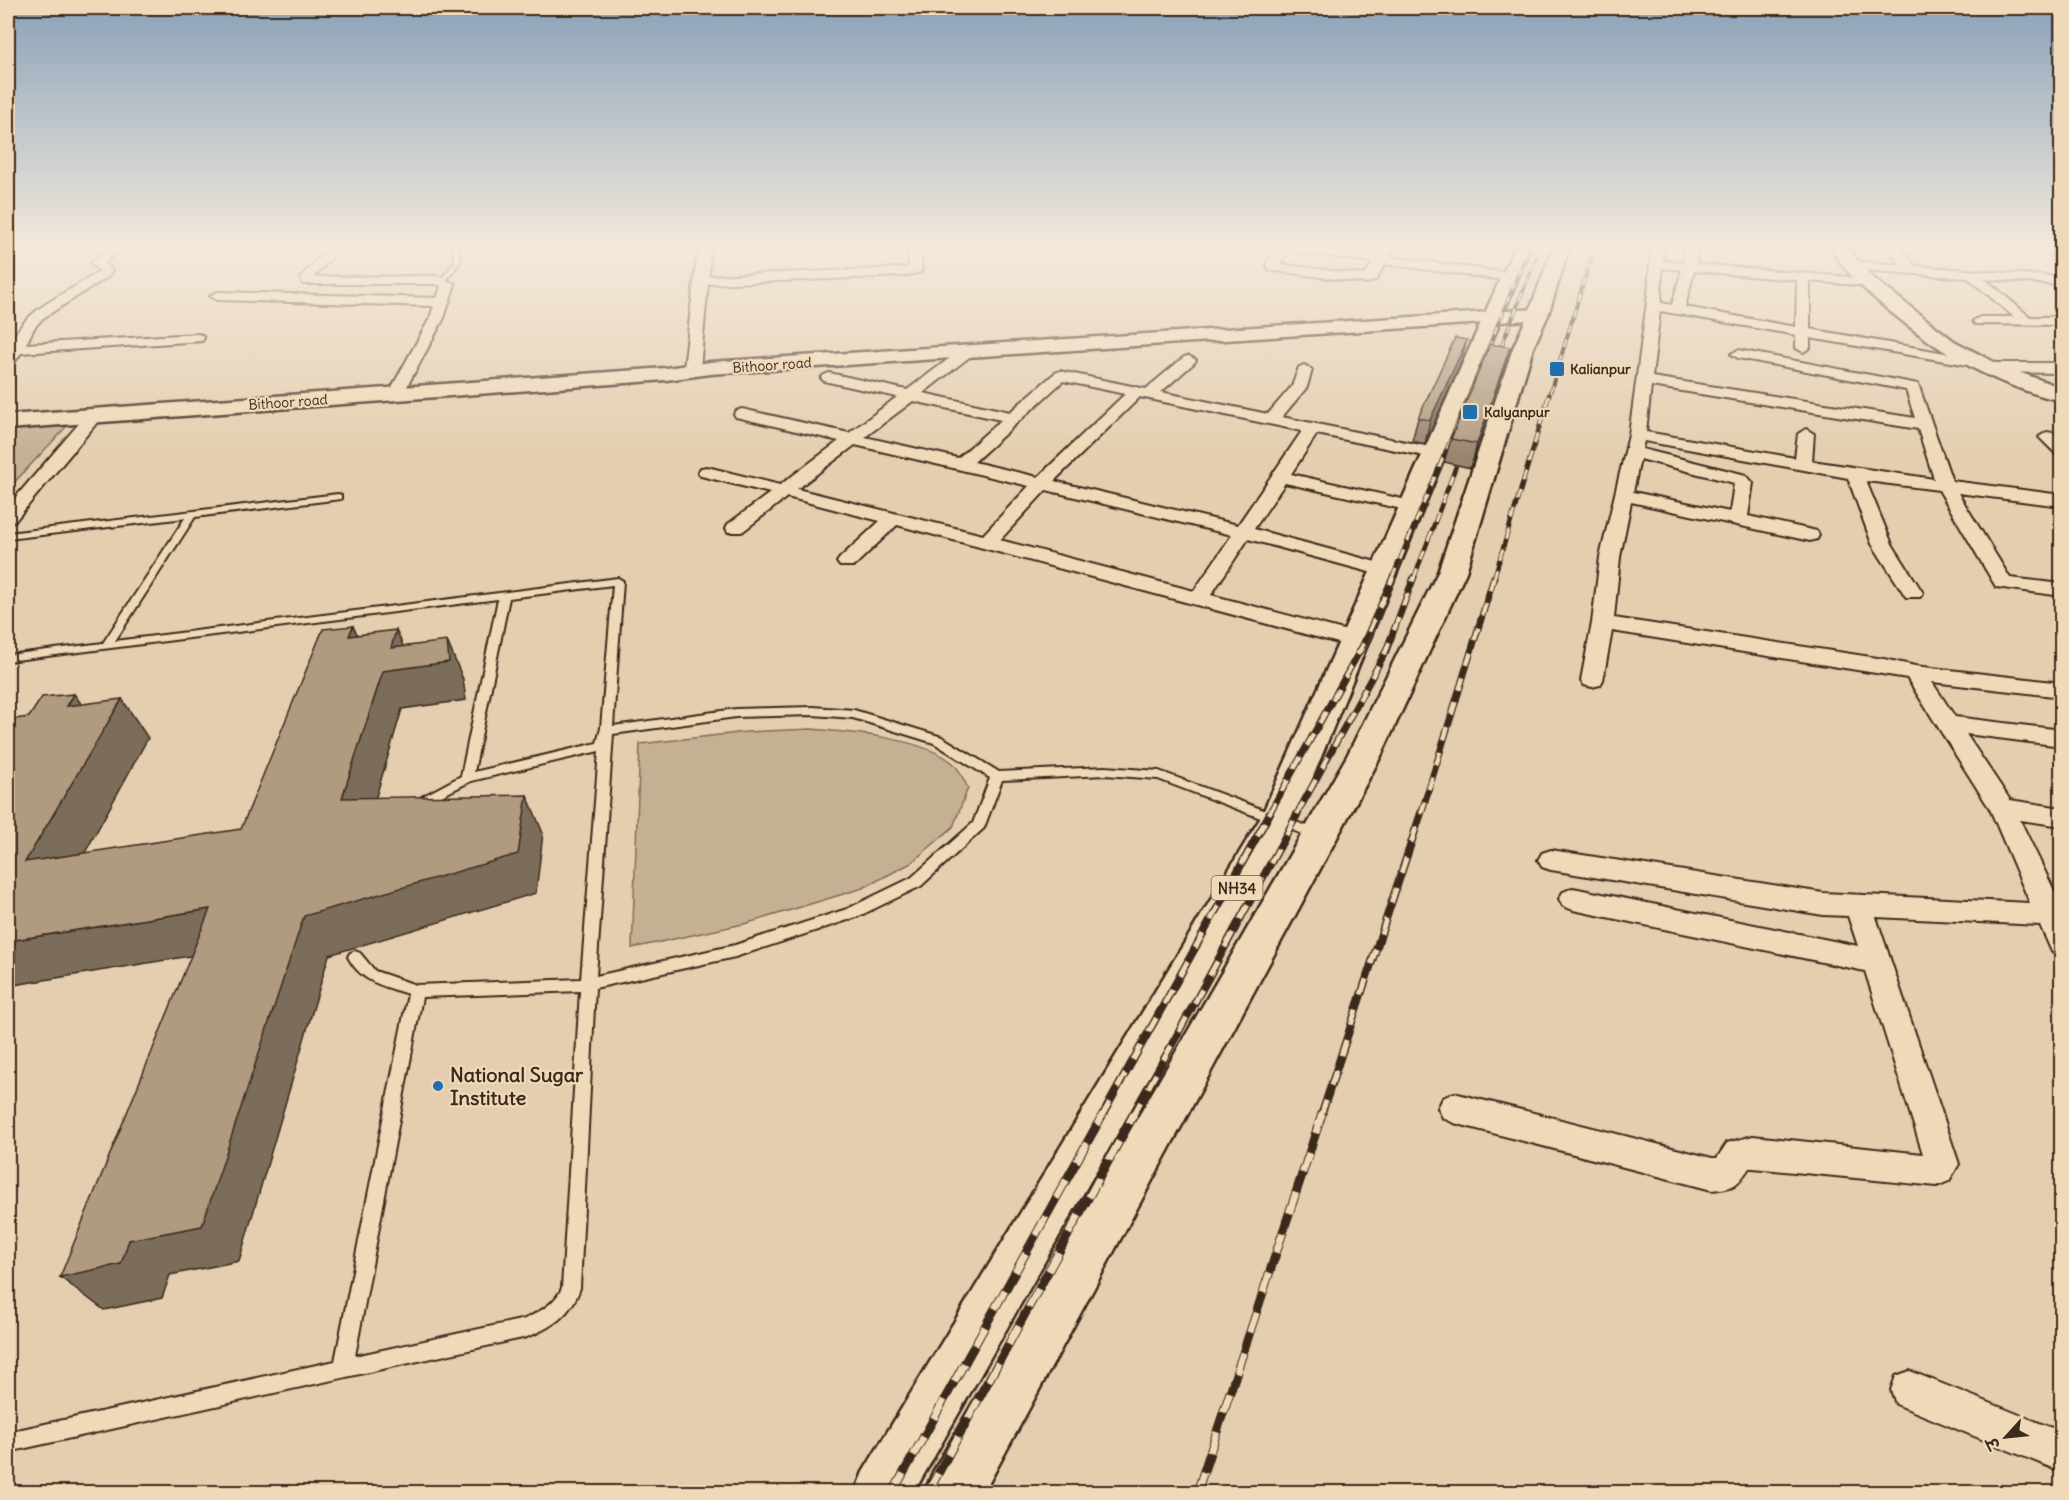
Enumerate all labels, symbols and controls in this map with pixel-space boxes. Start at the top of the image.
street label: Bithoor road [732,353,812,377]
marker: Kalianpur [1548,360,1566,378]
place label: Kalianpur [1570,360,1631,378]
street label: Bithoor road [248,390,328,414]
marker: Kalyanpur [1461,403,1479,421]
place label: Kalyanpur [1484,403,1550,421]
road number: NH34 [1212,876,1262,900]
place label: National Sugar Institute [450,1062,584,1110]
marker: National Sugar Institute [431,1079,445,1093]
north arrow [1976,1407,2036,1467]
text: उ [1981,1433,2005,1455]

